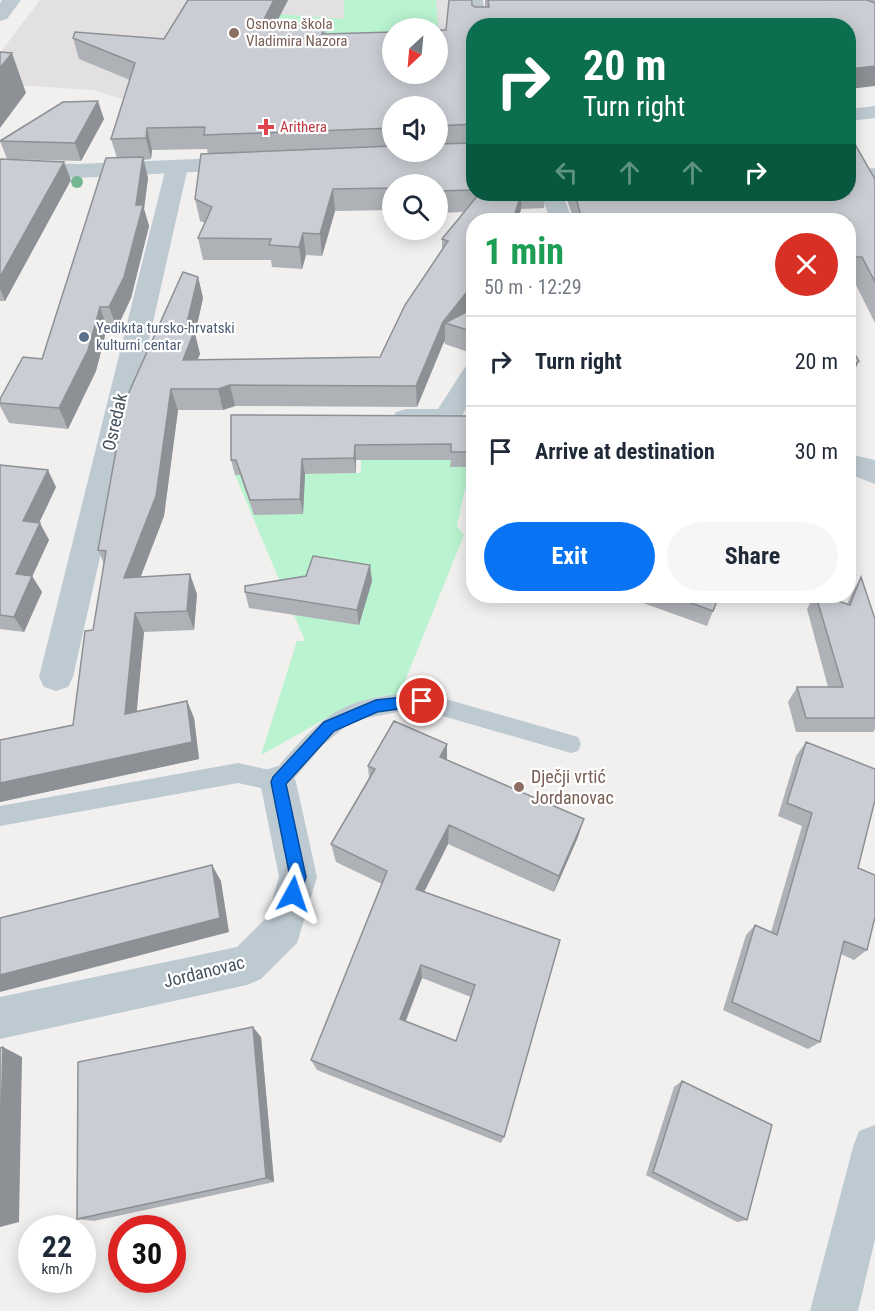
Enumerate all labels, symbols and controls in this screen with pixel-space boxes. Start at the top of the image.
place label: Osnovna škola Vladimira Nazora [246,15,348,50]
north arrow [382,18,448,84]
map controls [382,18,448,240]
marker: Osnovna škola Vladimira Nazora [227,26,241,40]
text: 20 m [583,41,666,90]
icon: right [484,42,562,120]
text: Turn right [583,91,685,123]
button: sound [382,96,448,162]
marker: Arithera [257,118,275,136]
place label: Arithera [280,118,327,136]
icon: left [550,156,583,189]
icon: ahead [613,156,646,189]
icon: ahead [676,156,709,189]
icon: right [739,156,772,189]
button: search [382,174,448,240]
text: 1 min [484,231,564,273]
button: close [775,233,838,296]
text: 50 m · 12:29 [484,275,582,299]
place label: Yedikıta tursko-hrvatski kulturni centar [96,319,235,354]
marker: Yedikıta tursko-hrvatski kulturni centar [77,330,91,344]
icon: right [484,345,517,378]
text: Turn right [535,349,622,374]
text: 20 m [795,349,838,374]
street label: Osredak [98,391,131,453]
icon: arrive [484,435,517,468]
text: Arrive at destination [535,439,715,464]
text: 30 m [795,439,838,464]
button: Exit [484,522,655,591]
button: Share [667,522,838,591]
pin [396,675,447,726]
icon: arrive [405,684,438,717]
place label: Dječji vrtić Jordanovac [531,766,614,808]
marker: Dječji vrtić Jordanovac [512,780,526,794]
position arrow [261,862,325,926]
street label: Jordanovac [161,951,247,992]
speed limit sign: 30 [108,1215,186,1293]
text: 22 [42,1229,72,1264]
text: km/h [42,1260,72,1278]

